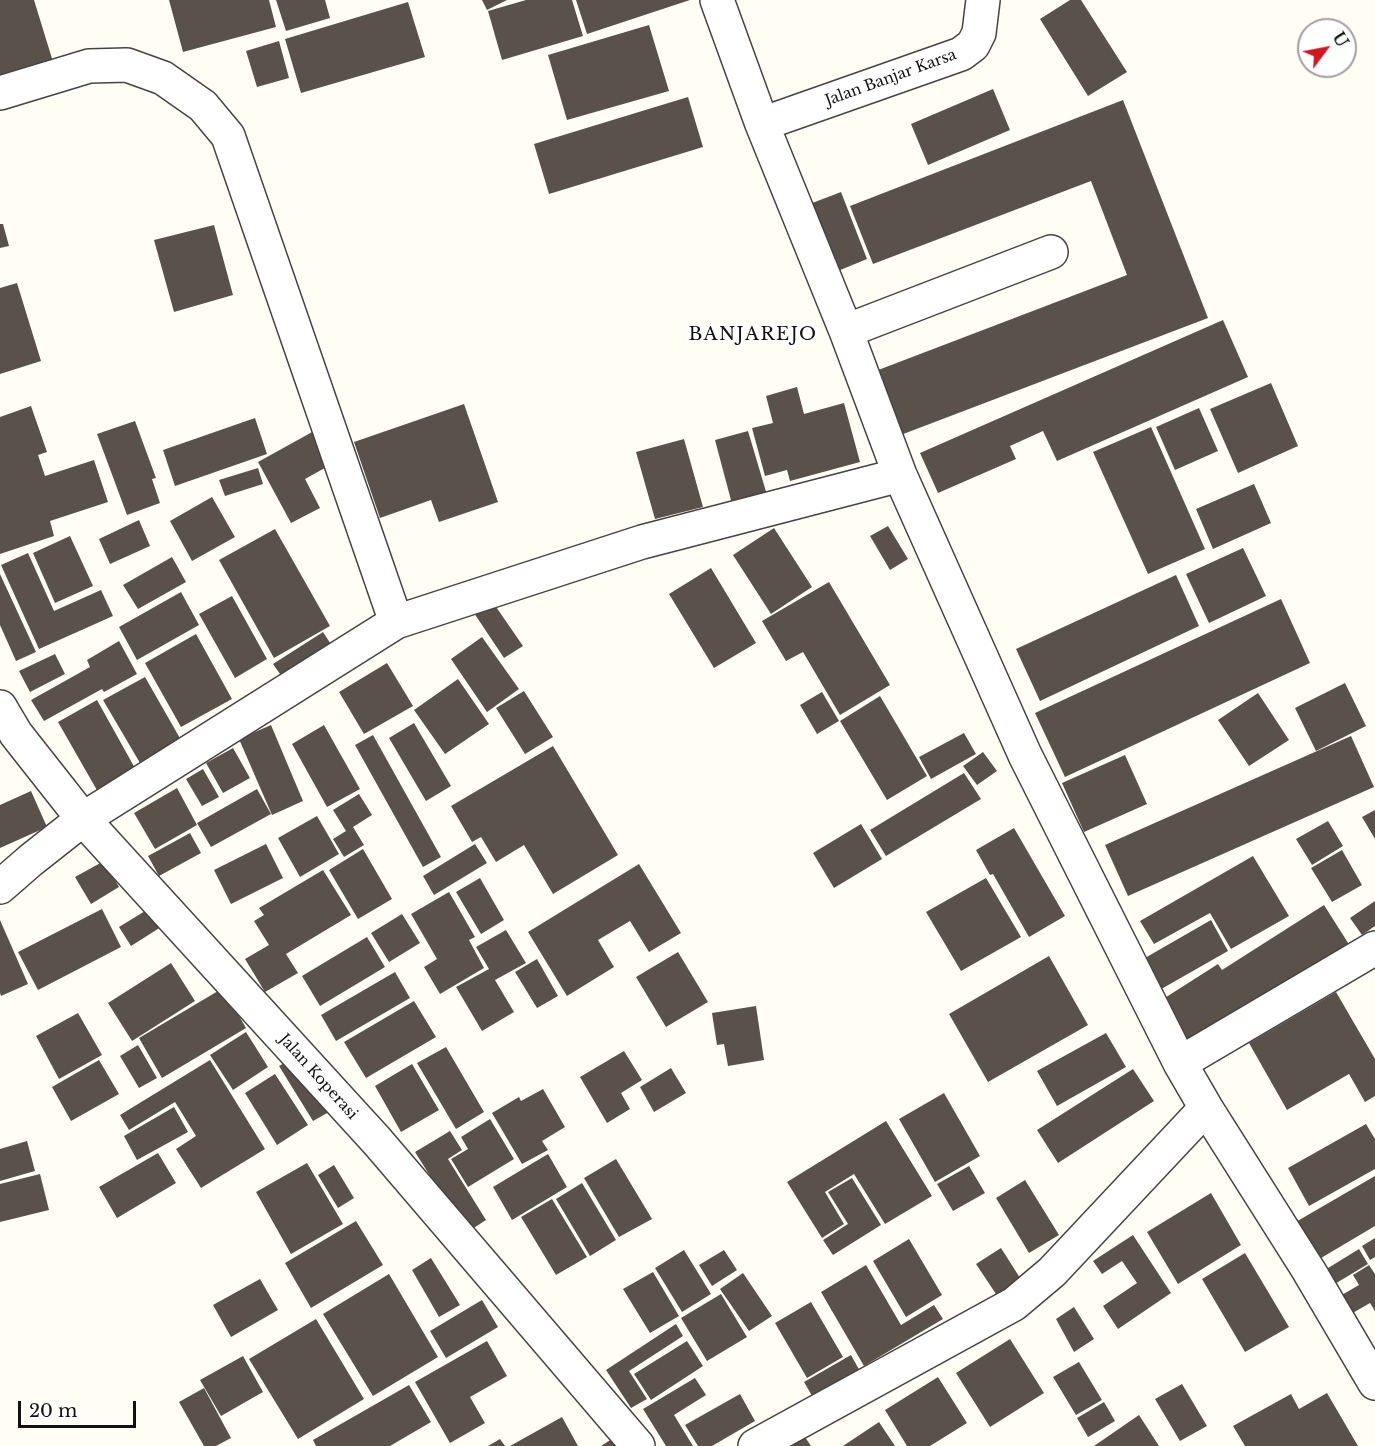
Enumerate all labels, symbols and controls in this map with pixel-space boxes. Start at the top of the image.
north arrow [1297,18,1357,78]
text: U [1328,28,1353,51]
street label: Jalan Banjar Karsa [823,46,959,110]
district label: BANJAREJO [688,324,818,346]
street label: Jalan Koperasi [275,1031,361,1123]
scale bar [21,1389,140,1427]
text: 20 m [29,1400,77,1422]

